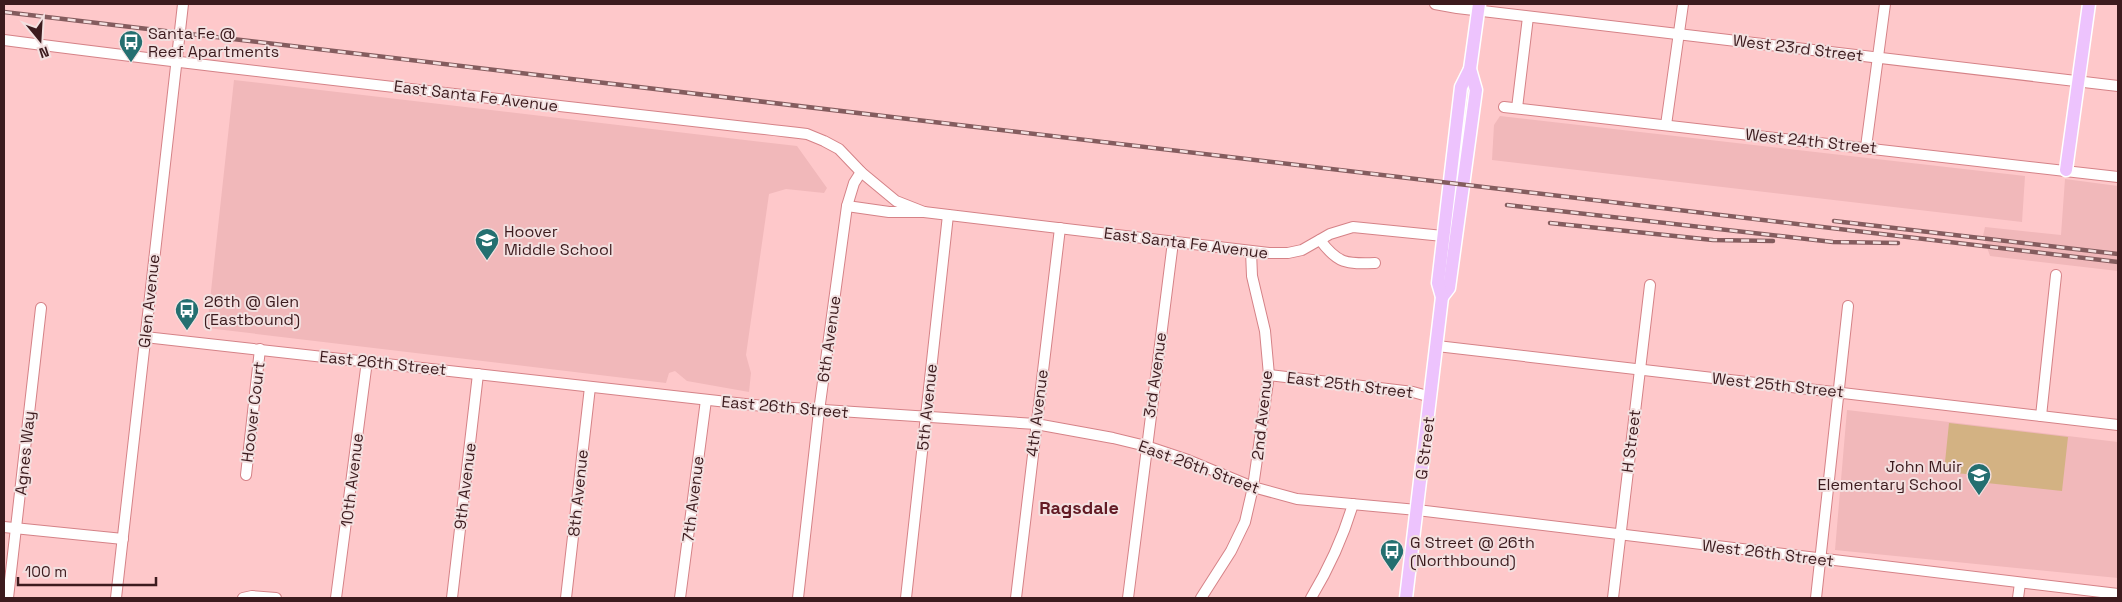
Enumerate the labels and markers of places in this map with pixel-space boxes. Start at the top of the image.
place label: Santa Fe @ Reef Apartments [148,23,279,62]
bus stop icon: Santa Fe @ Reef Apartments [118,29,144,63]
place label: Hoover Middle School [504,221,613,260]
school or university icon: Hoover Middle School [474,227,500,261]
place label: 26th @ Glen (Eastbound) [204,291,300,330]
bus stop icon: 26th @ Glen (Eastbound) [174,297,200,331]
place label: John Muir Elementary School [1817,456,1962,495]
school or university icon: John Muir Elementary School [1966,462,1992,496]
place label: G Street @ 26th (Northbound) [1410,532,1535,571]
bus stop icon: G Street @ 26th (Northbound) [1379,538,1405,572]

